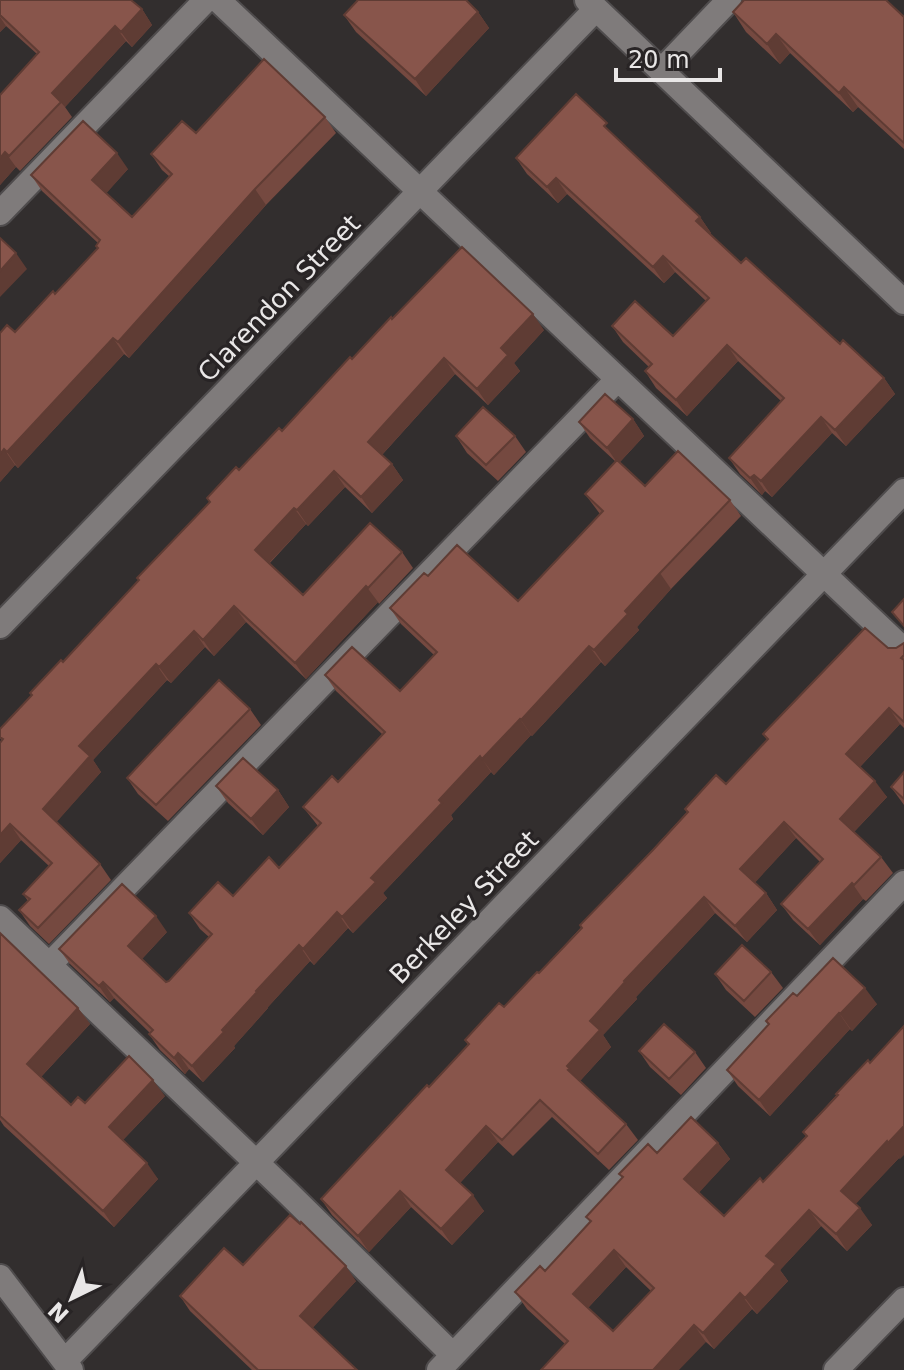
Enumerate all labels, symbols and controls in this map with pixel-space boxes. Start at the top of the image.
scale bar [616,32,720,82]
text: 20 m [628,46,690,74]
street label: Clarendon Street [192,208,366,388]
street label: Berkeley Street [384,824,544,990]
north arrow [32,1258,112,1338]
text: N [43,1297,74,1328]

